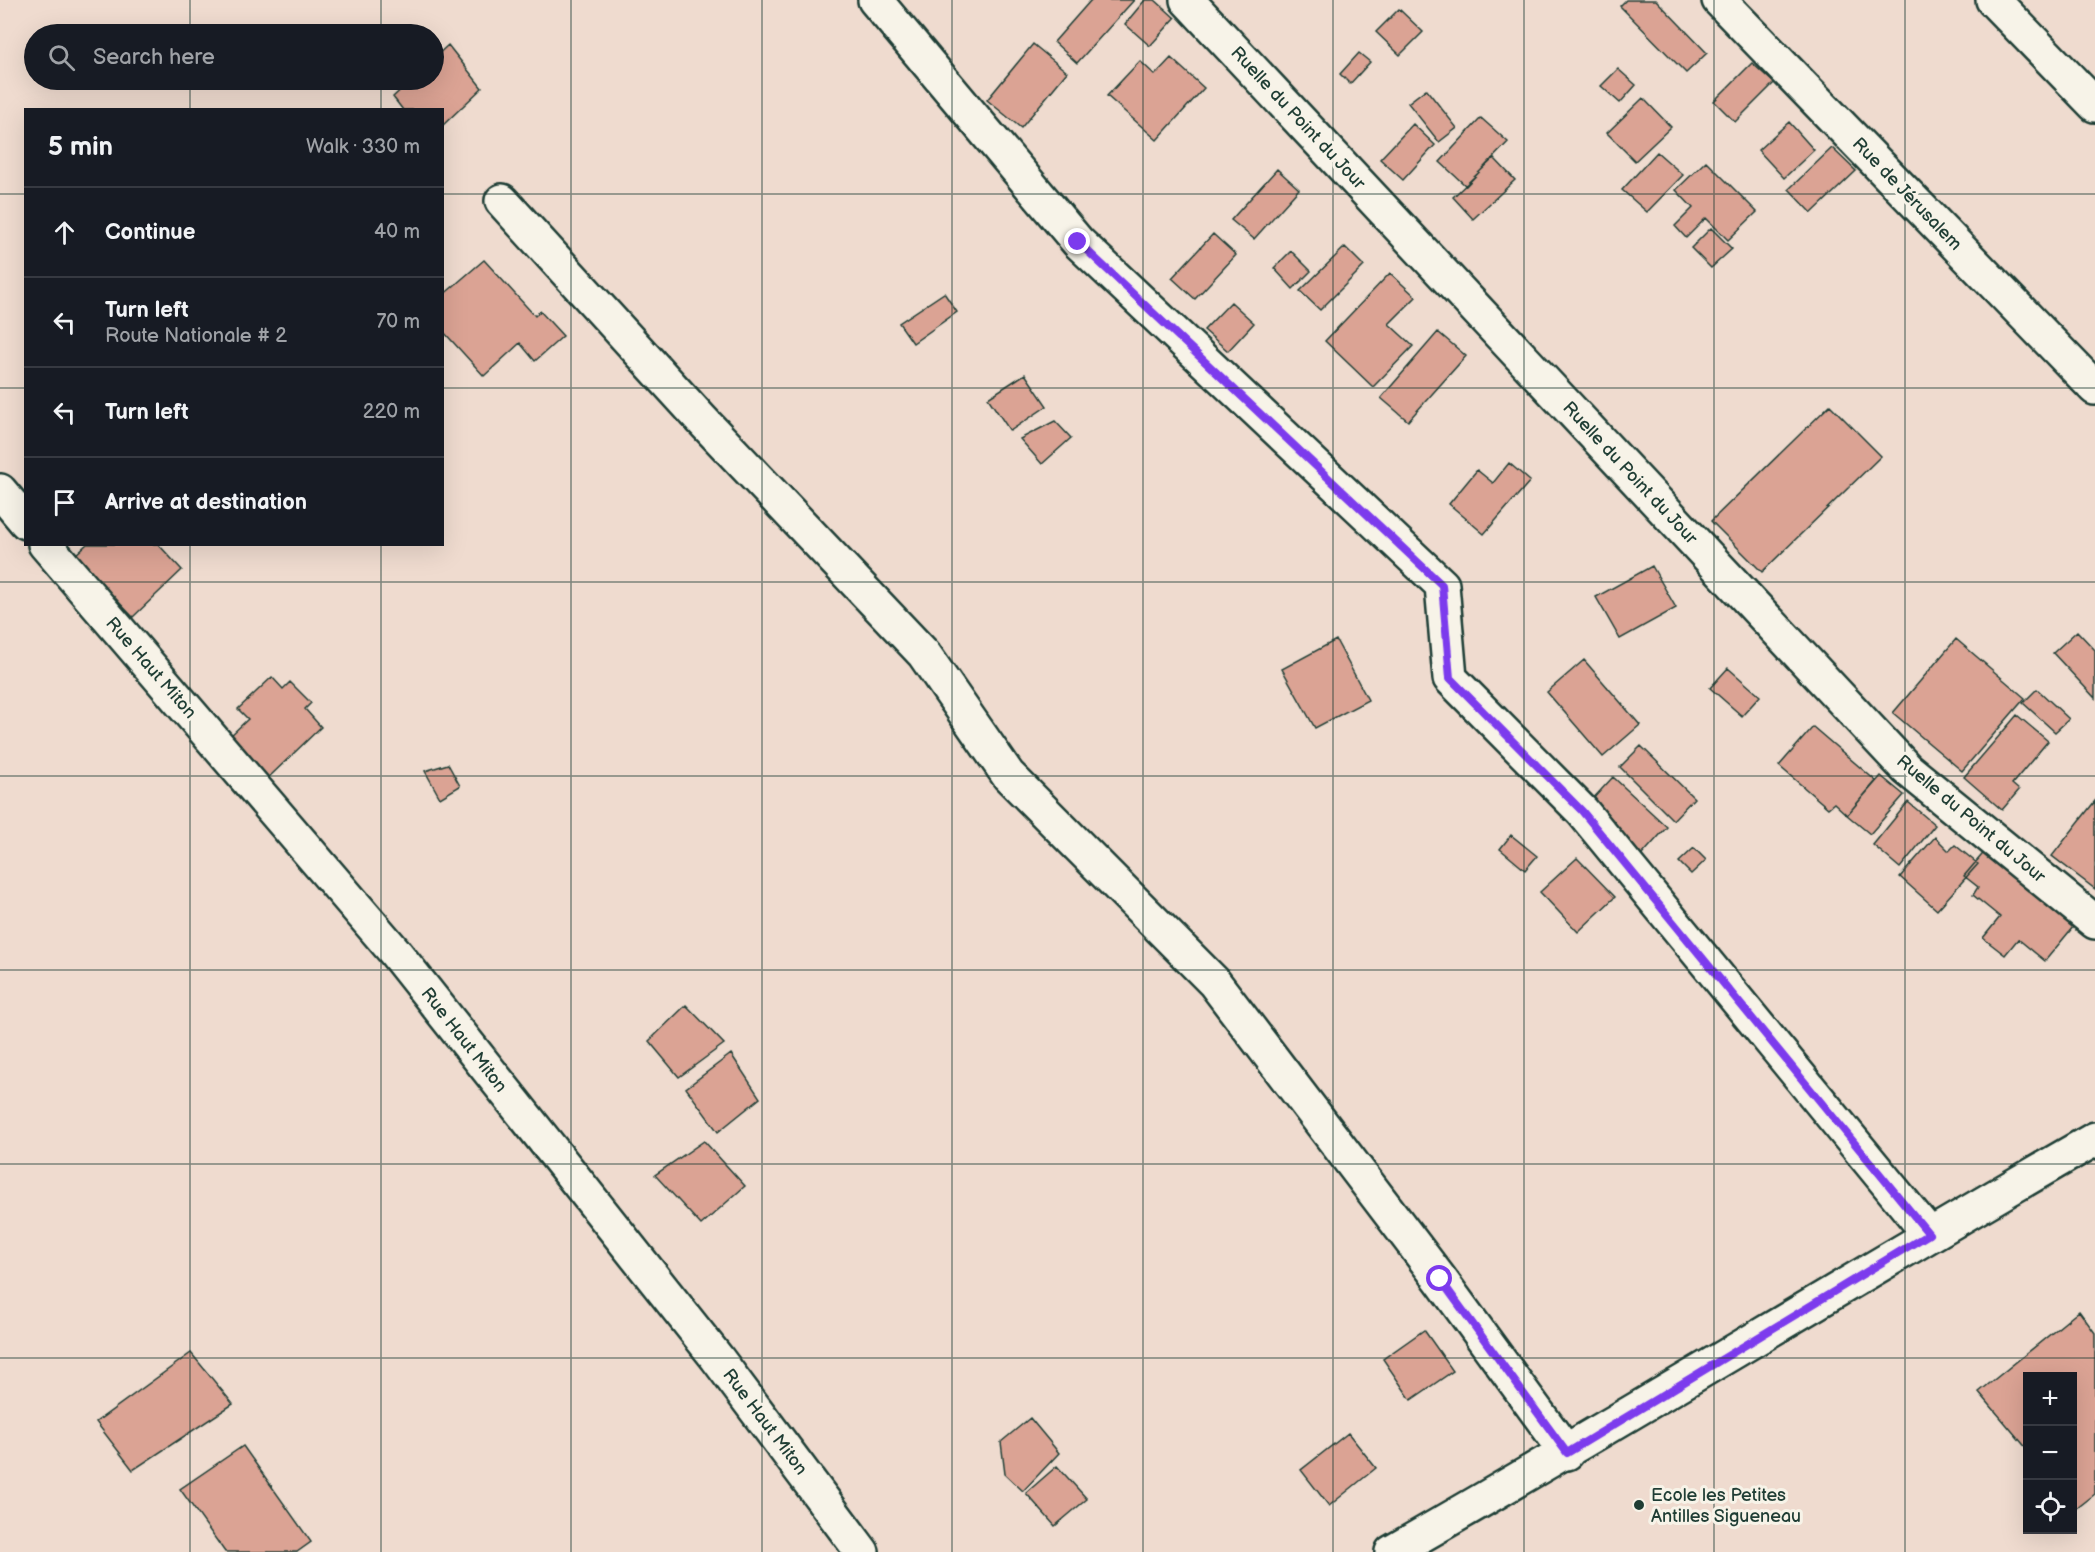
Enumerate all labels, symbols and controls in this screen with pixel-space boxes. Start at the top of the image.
search box [24,24,444,90]
icon: search [45,41,78,74]
street label: Ruelle du Point du Jour [1226,42,1370,194]
text: Search here [93,44,215,71]
text: 5 min [48,132,113,163]
street label: Rue de Jérusalem [1848,133,1966,255]
text: Walk · 330 m [306,135,420,159]
icon: ahead [48,216,81,249]
text: Continue [105,219,195,246]
text: 40 m [374,220,420,244]
route end [1064,228,1090,254]
text: Turn left [105,297,189,324]
icon: left [48,306,81,339]
text: 70 m [376,310,420,334]
text: Route Nationale # 2 [105,324,287,348]
icon: left [48,396,81,429]
street label: Ruelle du Point du Jour [1558,397,1702,549]
text: Turn left [105,399,189,426]
text: 220 m [363,400,420,424]
icon: arrive [48,486,81,519]
text: Arrive at destination [105,489,307,516]
street label: Rue Haut Miton [101,613,201,723]
street label: Ruelle du Point du Jour [1892,751,2050,888]
street label: Rue Haut Miton [417,983,511,1097]
route start [1426,1265,1452,1291]
street label: Rue Haut Miton [718,1365,812,1479]
map controls [2023,1372,2077,1534]
button: + [2023,1372,2077,1426]
button: − [2023,1426,2077,1480]
button: locate [2023,1480,2077,1534]
place label: Ecole les Petites Antilles Sigueneau [1651,1485,1801,1527]
marker: Ecole les Petites Antilles Sigueneau [1632,1498,1646,1512]

